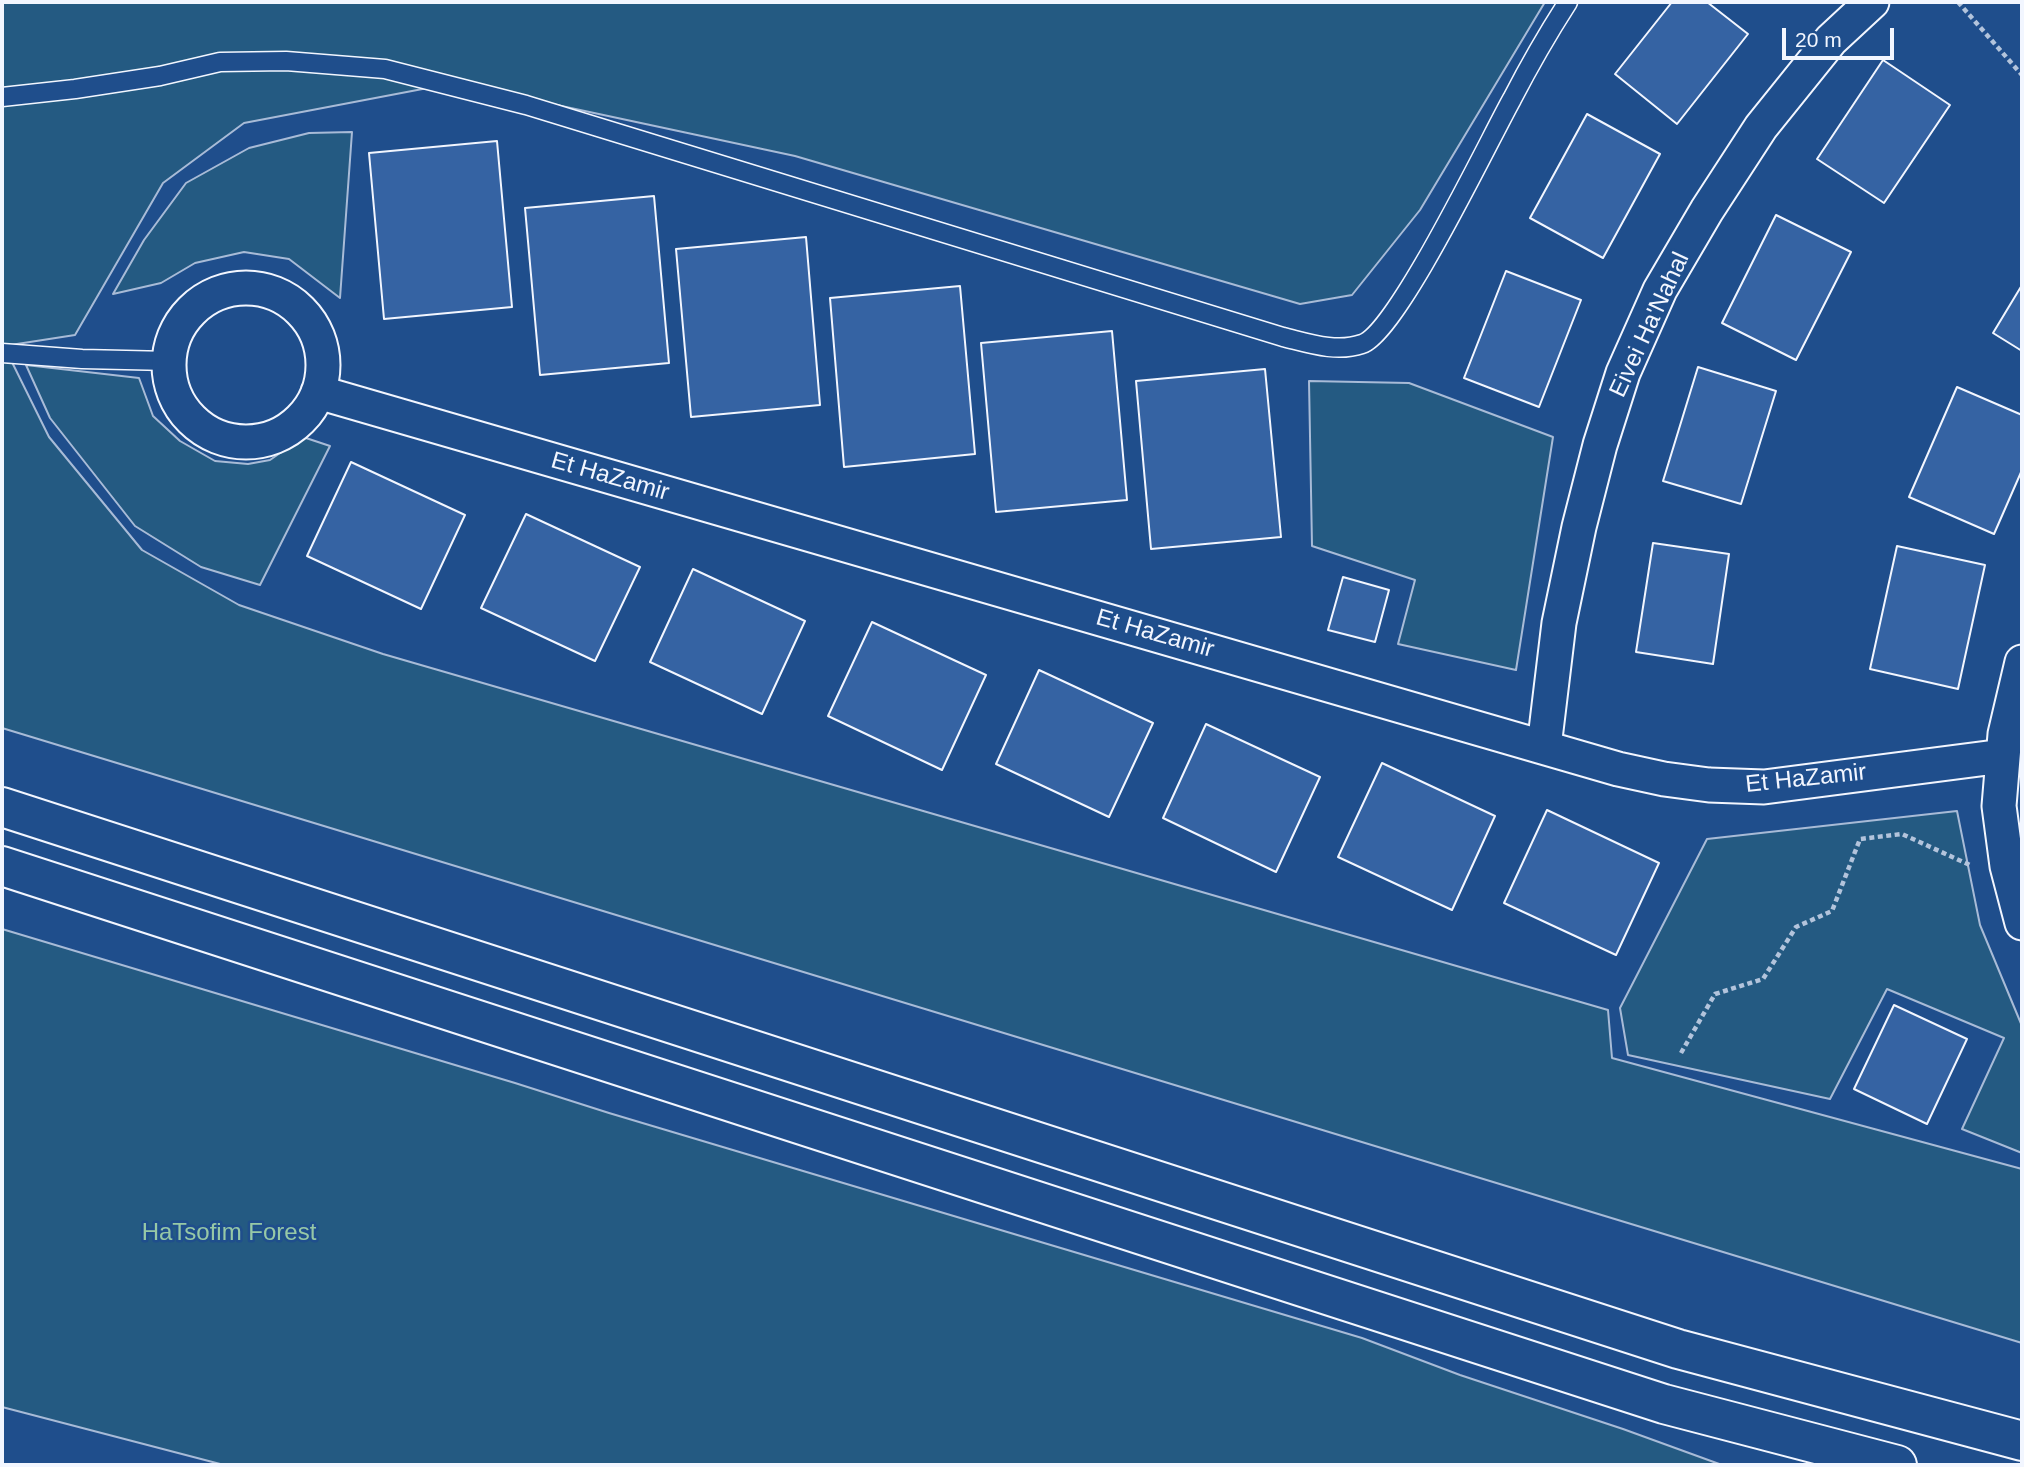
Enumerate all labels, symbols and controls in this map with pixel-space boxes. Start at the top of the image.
scale bar [1786,14,1898,58]
text: 20 m [1795,28,1842,51]
street label: Eivei Ha'Nahal [1604,248,1696,402]
street label: Et HaZamir [548,446,672,508]
street label: Et HaZamir [1093,603,1217,665]
street label: Et HaZamir [1744,758,1868,800]
park label: HaTsofim Forest [142,1219,316,1247]

